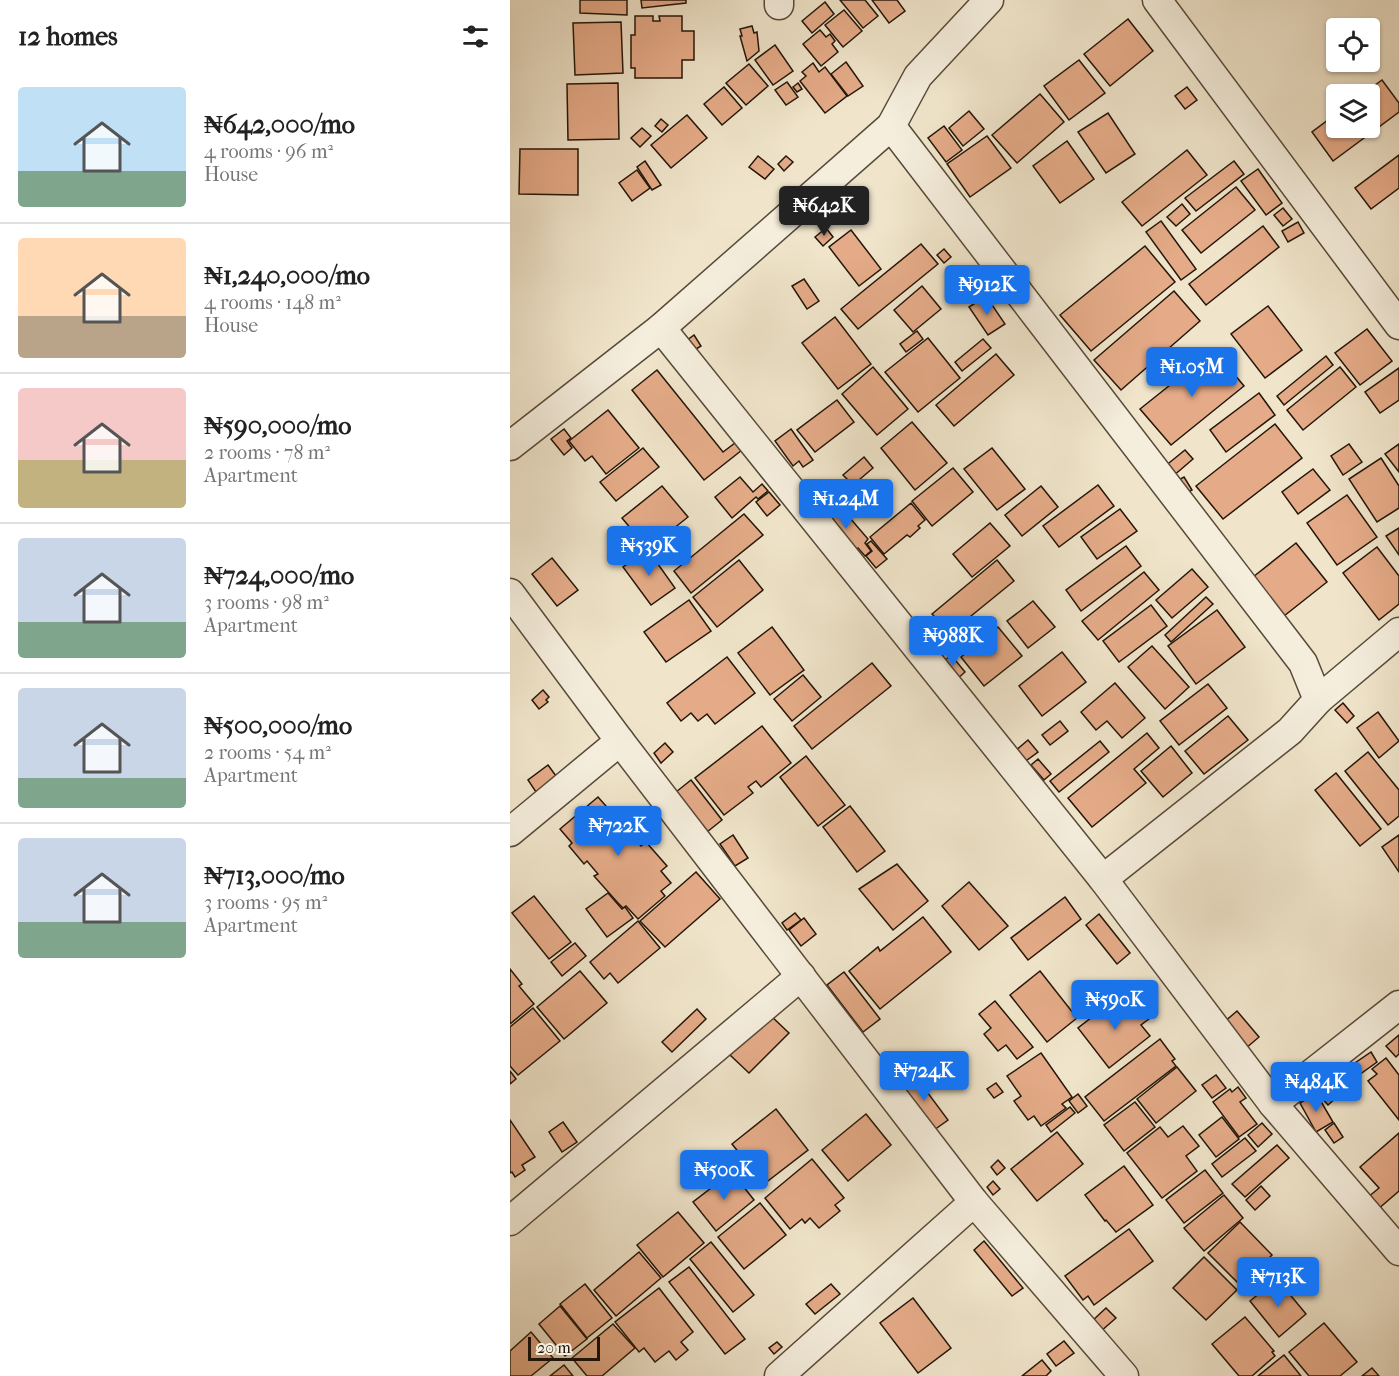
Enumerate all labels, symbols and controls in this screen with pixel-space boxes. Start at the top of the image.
map controls [1326,18,1380,138]
button: locate [1326,18,1380,72]
icon: filters [459,20,492,53]
text: 12 homes [18,21,118,52]
button: layers [1326,84,1380,138]
text: ₦642,000/mo [204,109,355,140]
icon: home [66,111,138,183]
text: 4 rooms · 96 m² [204,140,333,163]
text: House [204,163,258,186]
pin: ₦642K [782,186,866,237]
text: ₦642K [793,194,855,217]
text: ₦1,240,000/mo [204,260,370,291]
icon: home [66,262,138,334]
pin: ₦912K [945,265,1029,316]
text: ₦912K [959,273,1015,296]
text: 4 rooms · 148 m² [204,291,341,314]
text: House [204,314,258,337]
pin: ₦1.05M [1143,347,1241,398]
text: ₦1.05M [1160,355,1224,378]
text: ₦590,000/mo [204,410,351,441]
icon: home [66,412,138,484]
text: 2 rooms · 78 m² [204,441,330,464]
text: Apartment [204,464,298,487]
pin: ₦1.24M [797,479,895,530]
text: ₦1.24M [813,487,879,510]
pin: ₦539K [607,526,691,577]
text: ₦539K [621,534,677,557]
text: ₦724,000/mo [204,560,354,591]
icon: home [66,562,138,634]
text: 3 rooms · 98 m² [204,591,329,614]
text: Apartment [204,614,298,637]
pin: ₦988K [911,616,995,667]
text: ₦988K [923,624,983,647]
text: ₦500,000/mo [204,710,352,741]
icon: home [66,712,138,784]
text: 2 rooms · 54 m² [204,741,331,764]
text: Apartment [204,764,298,787]
pin: ₦722K [576,806,660,857]
text: ₦722K [588,814,648,837]
text: ₦713,000/mo [204,860,345,891]
icon: home [66,862,138,934]
text: 3 rooms · 95 m² [204,891,327,914]
text: Apartment [204,914,298,937]
pin: ₦590K [1073,980,1157,1031]
text: ₦590K [1085,988,1145,1011]
pin: ₦724K [882,1051,966,1102]
text: ₦724K [894,1059,954,1082]
pin: ₦484K [1274,1062,1358,1113]
text: ₦484K [1285,1070,1347,1093]
pin: ₦500K [682,1150,766,1201]
text: ₦500K [694,1158,754,1181]
pin: ₦713K [1236,1257,1320,1308]
text: ₦713K [1251,1265,1305,1288]
scale bar [528,1334,600,1362]
text: 20 m [537,1338,571,1357]

